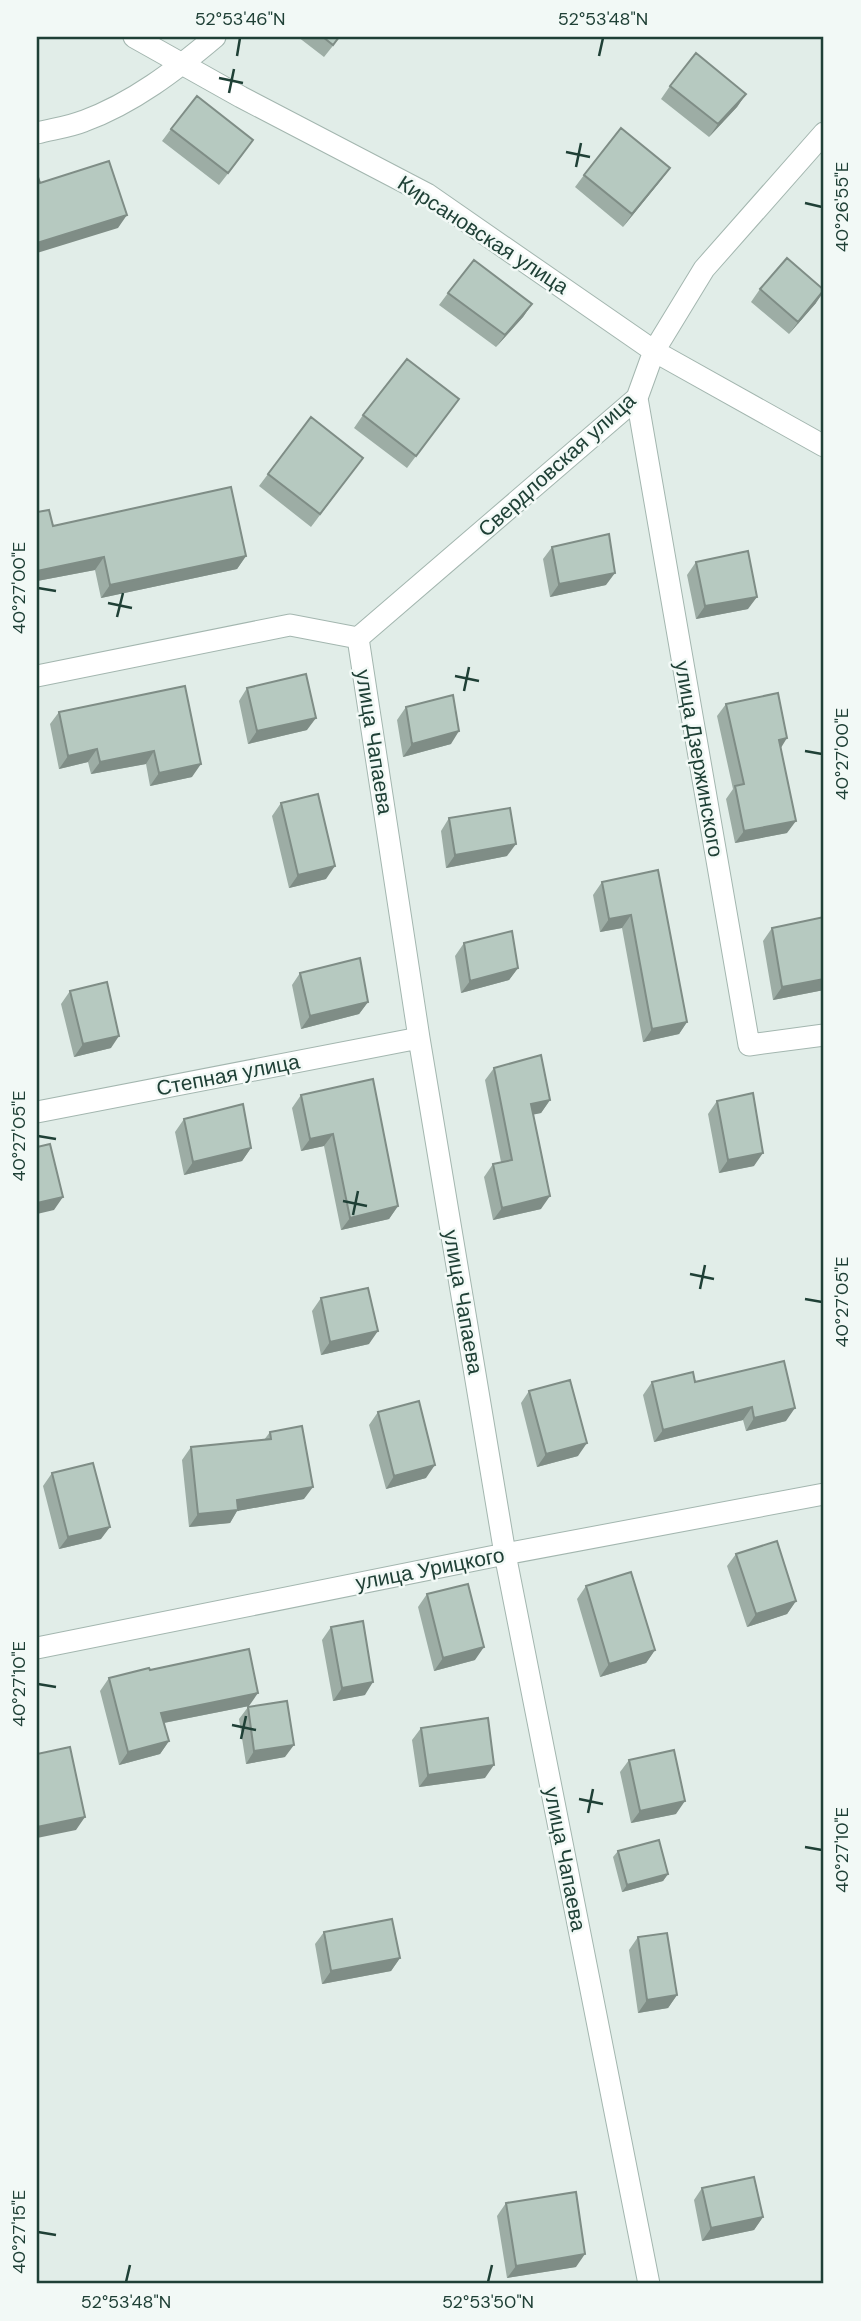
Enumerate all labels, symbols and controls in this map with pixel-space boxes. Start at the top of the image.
text: 52°53'46"N [195,7,285,31]
text: 52°53'48"N [558,7,648,31]
text: 40°26'55"E [830,162,854,252]
street label: Кирсановская улица [392,169,574,301]
street label: Свердловская улица [472,387,642,543]
text: 40°27'00"E [7,542,31,634]
street label: улица Дзержинского [668,659,730,859]
street label: улица Чапаева [349,668,399,817]
text: 40°27'00"E [830,708,854,800]
street label: Степная улица [154,1047,302,1103]
text: 40°27'05"E [7,1091,31,1181]
street label: улица Чапаева [437,1228,490,1377]
text: 40°27'05"E [830,1257,854,1347]
street label: улица Урицкого [353,1541,507,1597]
text: 40°27'10"E [7,1641,31,1727]
street label: улица Чапаева [537,1785,593,1934]
text: 40°27'10"E [830,1807,854,1893]
text: 40°27'15"E [7,2190,31,2274]
text: 52°53'48"N [81,2290,171,2314]
text: 52°53'50"N [442,2290,534,2314]

